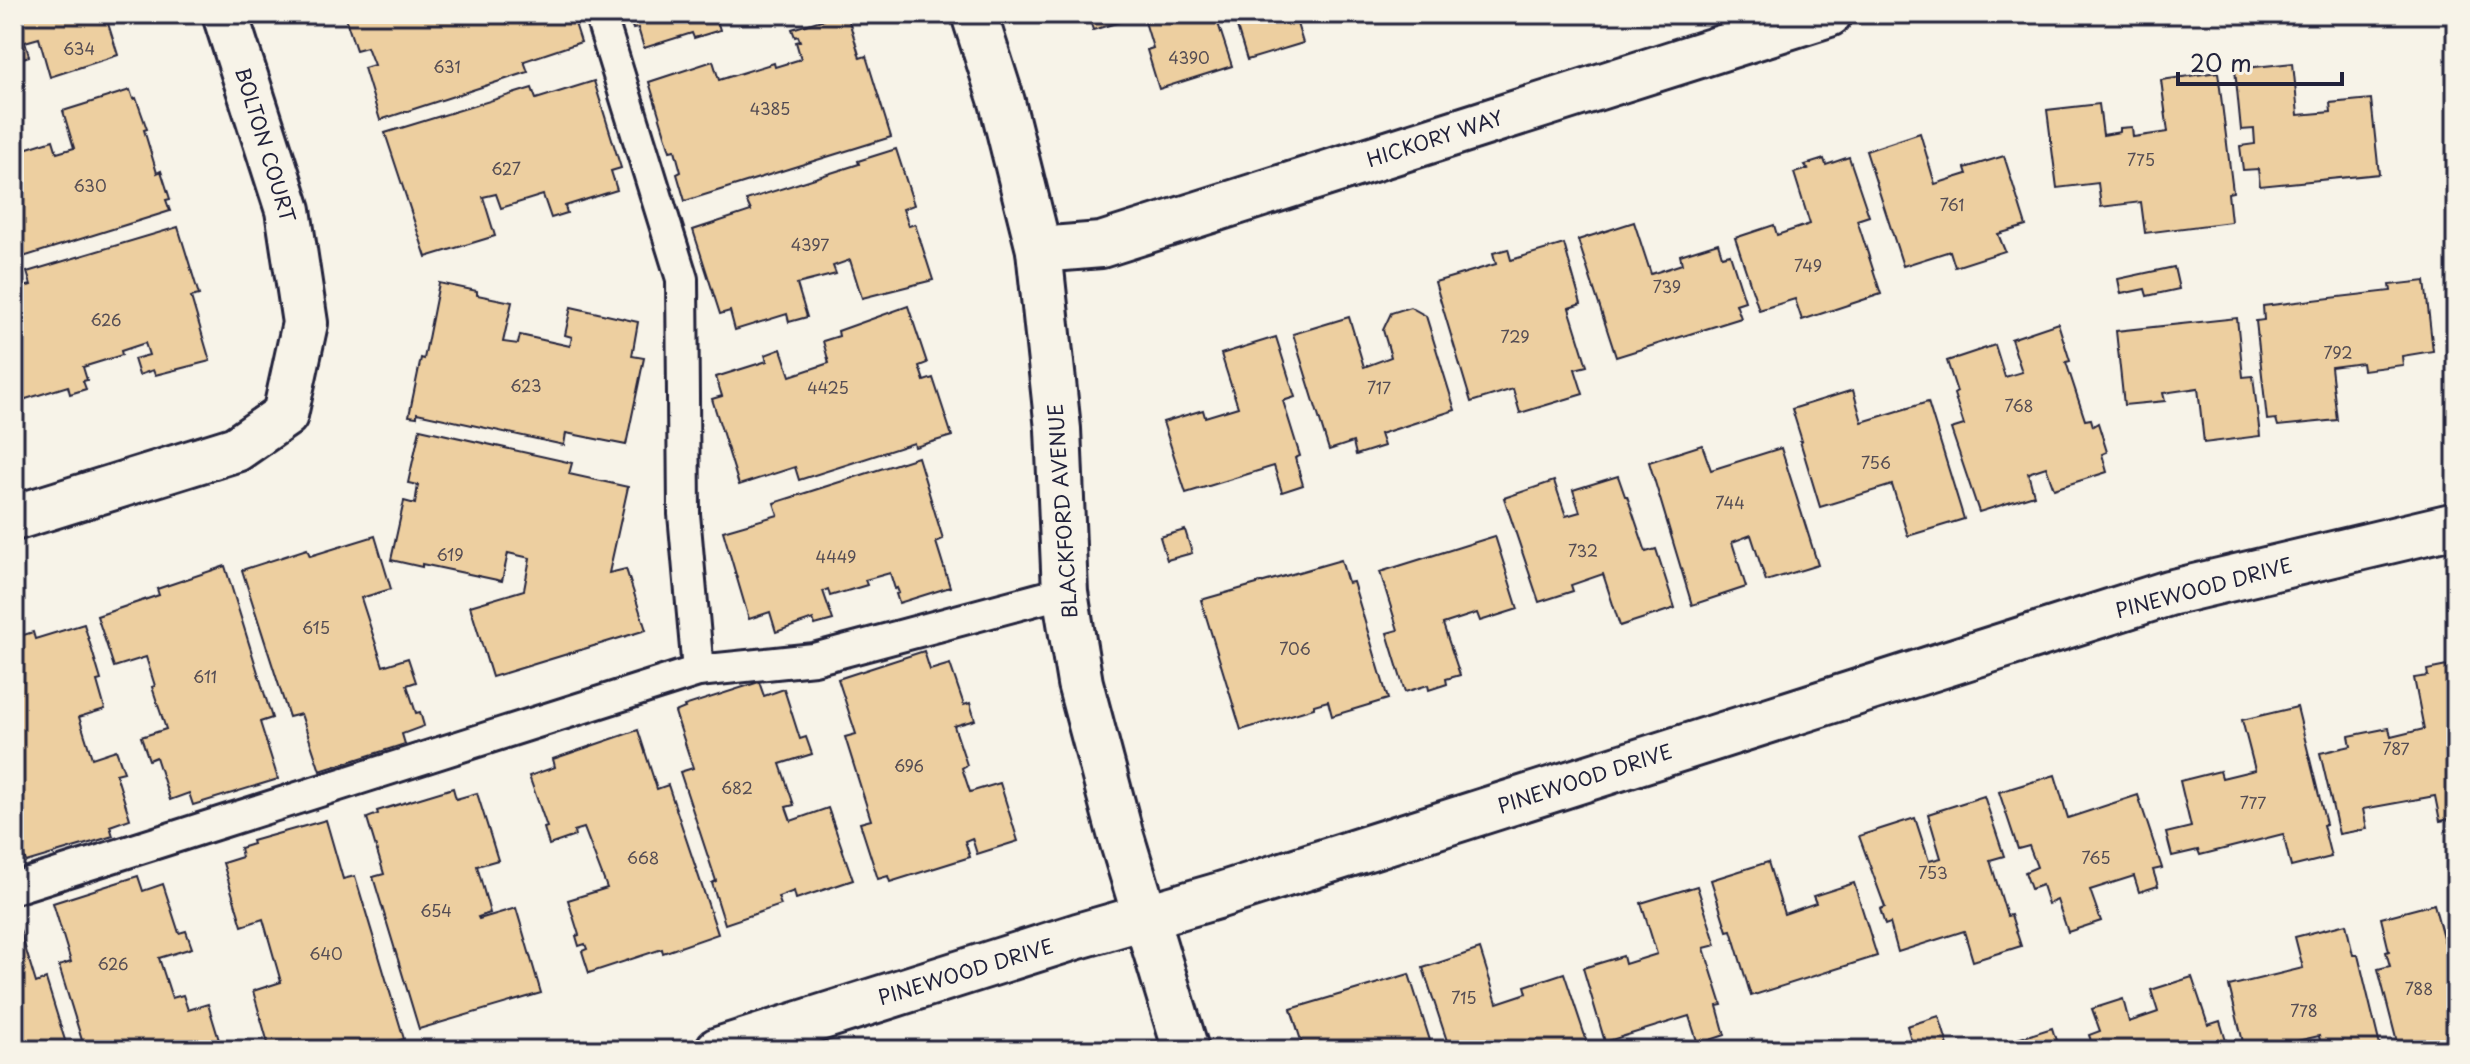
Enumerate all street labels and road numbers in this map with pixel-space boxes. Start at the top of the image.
street label: BOLTON COURT [228,64,304,226]
street label: HICKORY WAY [1363,102,1507,174]
street label: BLACKFORD AVENUE [1040,403,1084,619]
street label: PINEWOOD DRIVE [2112,549,2295,625]
street label: PINEWOOD DRIVE [1494,736,1676,820]
street label: PINEWOOD DRIVE [874,930,1057,1012]

